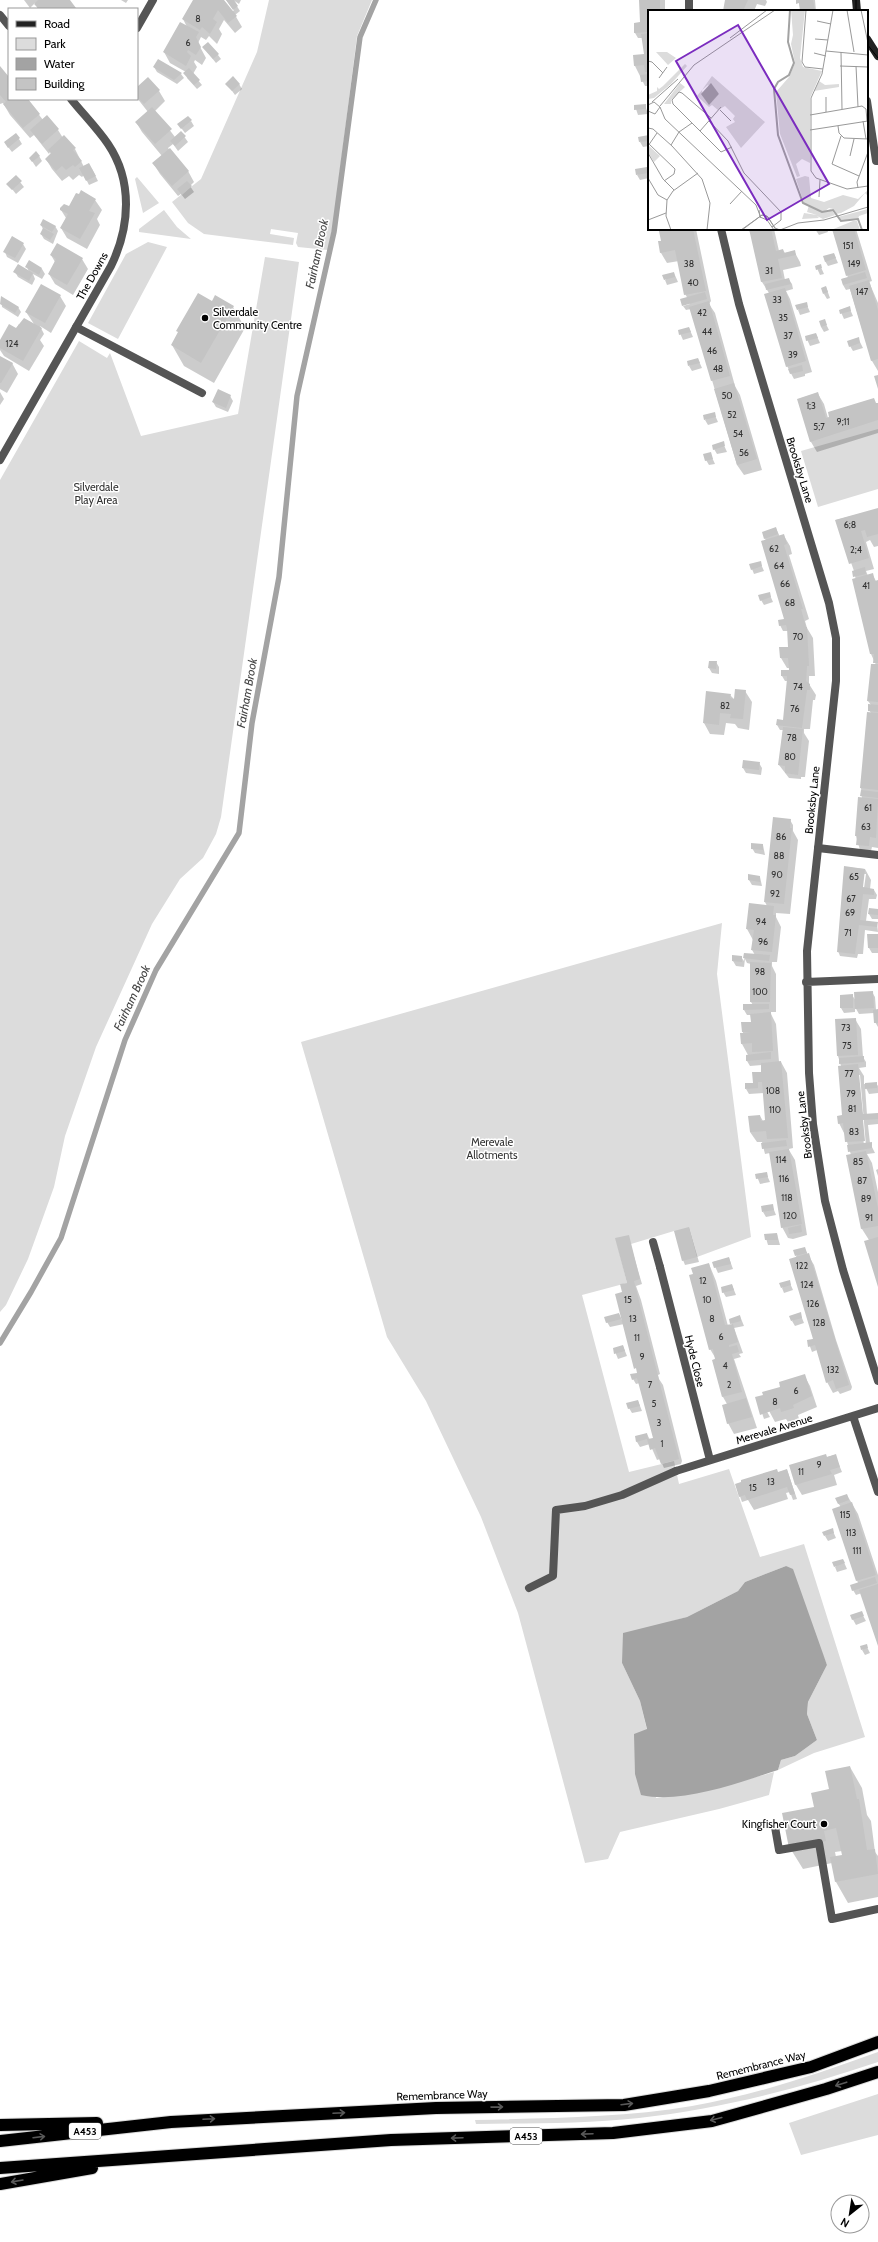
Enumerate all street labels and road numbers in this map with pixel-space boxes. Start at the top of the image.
street label: The Downs [73,249,111,302]
street label: Brooksby Lane [783,435,817,505]
street label: Brooksby Lane [801,765,823,835]
street label: Brooksby Lane [793,1090,815,1160]
street label: Hyde Close [682,1334,708,1389]
street label: Merevale Avenue [734,1411,814,1447]
street label: Remembrance Way [715,2047,808,2083]
street label: Remembrance Way [396,2086,488,2104]
road number: A453 [69,2123,101,2139]
road number: A453 [510,2128,542,2144]

